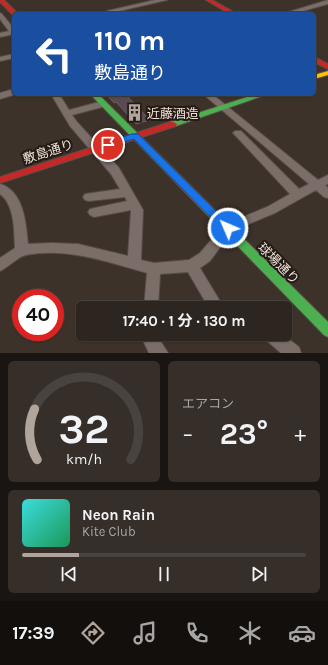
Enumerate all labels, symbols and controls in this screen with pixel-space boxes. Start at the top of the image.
text: 110 m [94,24,165,57]
icon: left [28,28,80,80]
text: 敷島通り [94,62,166,84]
building icon: 近藤酒造 [124,103,144,123]
place label: 近藤酒造 [147,106,199,121]
pin [91,128,125,162]
icon: arrive [97,134,119,156]
street label: 敷島通り [21,136,75,167]
position arrow [207,207,249,249]
street label: 球場通り [255,240,302,287]
speed limit sign: 40 [12,289,64,341]
text: 17:40 · 1 分 · 130 m [122,312,246,330]
text: エアコン [182,396,234,411]
text: 32 [58,404,110,452]
text: 23° [220,416,268,452]
text: − [182,421,194,447]
text: + [294,421,306,447]
text: km/h [66,450,102,467]
text: Neon Rain [82,506,155,524]
text: Kite Club [82,524,136,539]
icon: previous [58,563,80,585]
icon: pause [153,563,175,585]
icon: next [248,563,270,585]
icon: directions [79,619,107,647]
icon: music [131,619,159,647]
icon: phone [183,619,211,647]
icon: climate [236,619,264,647]
icon: car [288,619,316,647]
text: 17:39 [12,622,55,644]

